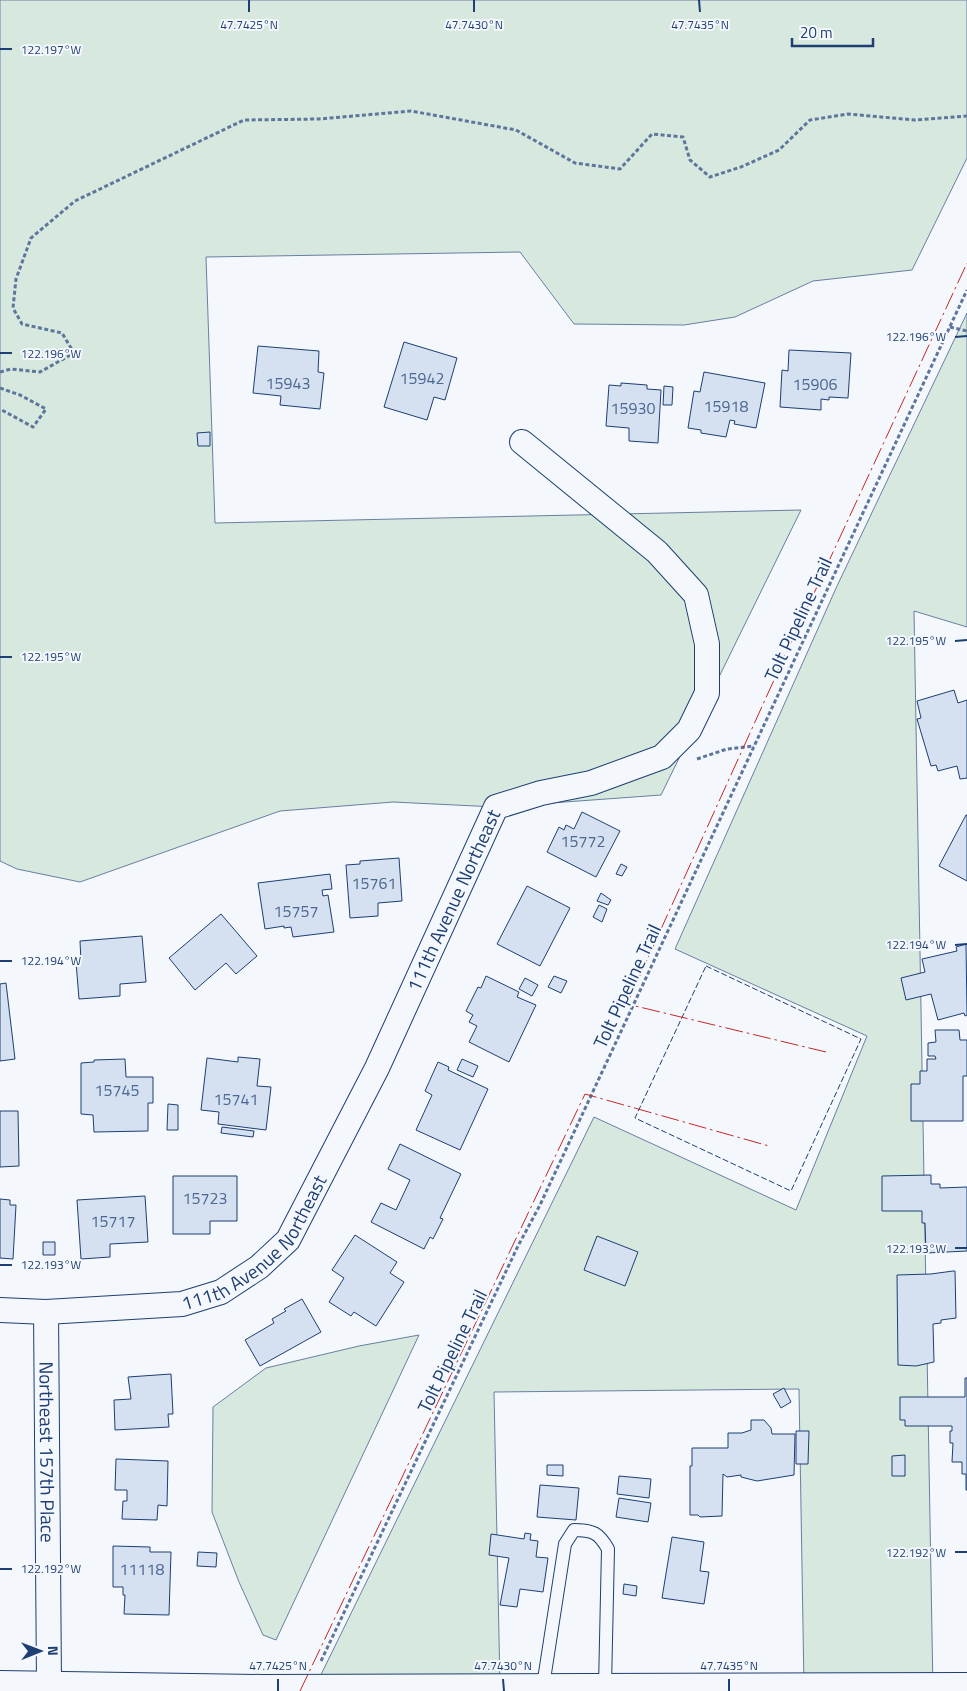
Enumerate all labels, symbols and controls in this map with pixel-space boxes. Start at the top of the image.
text: 47.7425°N [220,15,278,34]
text: 47.7430°N [445,15,503,34]
text: 47.7435°N [671,15,729,34]
scale bar [792,15,873,47]
text: 20 m [800,21,833,44]
text: 122.197°W [21,40,81,59]
text: 122.196°W [886,327,946,346]
text: 122.196°W [21,344,81,363]
house number: 15942 [400,366,444,390]
house number: 15943 [266,371,310,395]
house number: 15906 [793,372,837,396]
house number: 15918 [704,394,748,418]
house number: 15930 [611,396,655,420]
street label: Tolt Pipeline Trail [756,552,839,686]
text: 122.195°W [886,631,946,650]
text: 122.195°W [21,647,81,666]
street label: 111th Avenue Northeast [399,804,507,996]
house number: 15772 [561,829,605,853]
house number: 15761 [352,871,396,895]
house number: 15757 [274,899,318,923]
street label: Tolt Pipeline Trail [585,919,668,1053]
text: 122.194°W [886,935,946,954]
text: 122.194°W [21,951,81,970]
house number: 15745 [95,1078,139,1102]
house number: 15741 [214,1087,258,1111]
street label: 111th Avenue Northeast [178,1169,333,1317]
house number: 15723 [183,1186,227,1210]
house number: 15717 [91,1209,135,1233]
text: 122.193°W [886,1239,946,1258]
text: 122.193°W [21,1255,81,1274]
street label: Tolt Pipeline Trail [409,1284,494,1417]
street label: Northeast 157th Place [32,1361,63,1543]
text: 122.192°W [886,1543,946,1562]
house number: 11118 [120,1557,164,1581]
text: 122.192°W [21,1559,81,1578]
north arrow [15,1626,65,1676]
text: N [43,1646,64,1656]
text: 47.7425°N [249,1656,307,1675]
text: 47.7430°N [474,1656,532,1675]
text: 47.7435°N [700,1656,758,1675]

